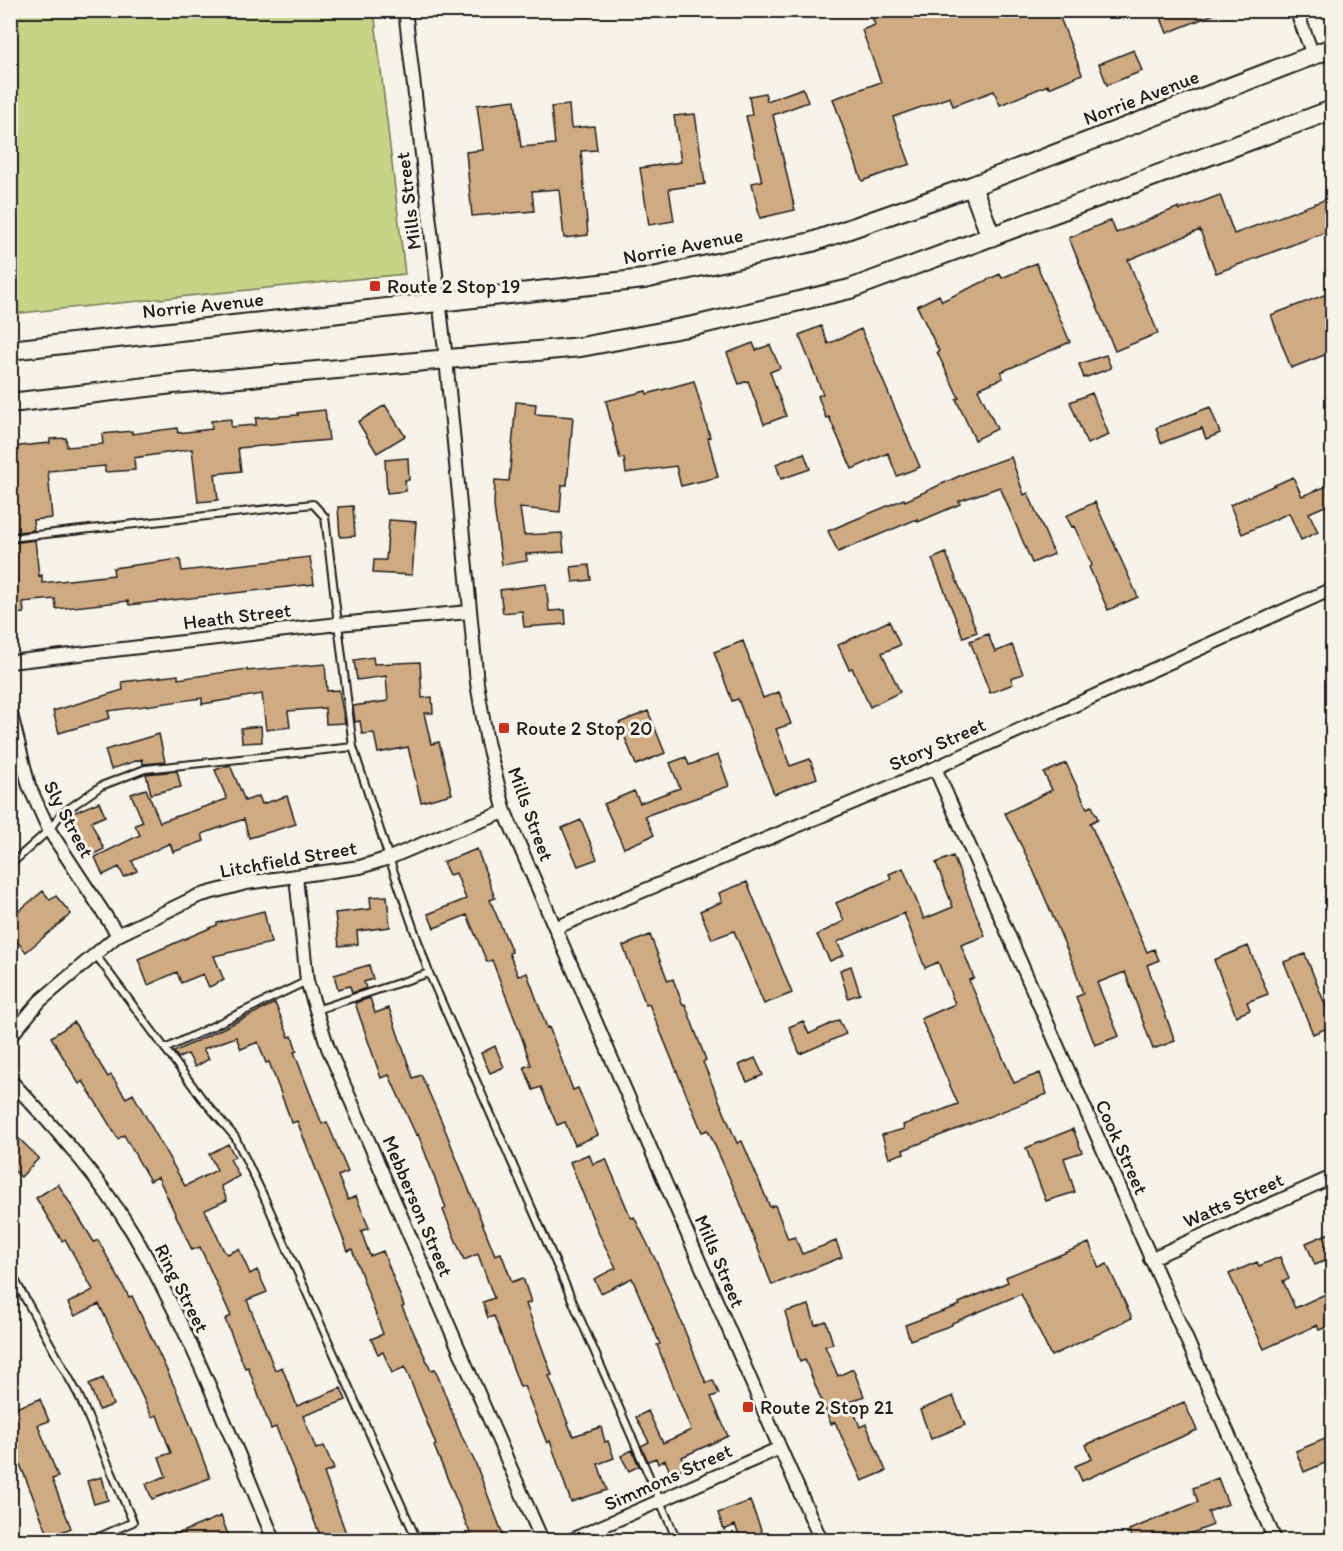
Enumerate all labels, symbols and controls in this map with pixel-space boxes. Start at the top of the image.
street label: Norrie Avenue [1080,64,1202,130]
street label: Mills Street [390,151,426,251]
street label: Norrie Avenue [621,223,745,269]
place label: Route 2 Stop 19 [387,274,521,298]
marker: Route 2 Stop 19 [368,279,382,293]
street label: Norrie Avenue [141,287,265,323]
street label: Heath Street [182,597,293,635]
street label: Story Street [885,712,989,776]
place label: Route 2 Stop 20 [516,716,653,740]
marker: Route 2 Stop 20 [497,721,511,735]
street label: Mills Street [503,764,559,864]
street label: Sly Street [39,776,100,862]
street label: Litchfield Street [218,835,359,883]
street label: Cook Street [1090,1096,1154,1198]
street label: Mebberson Street [377,1132,459,1281]
street label: Watts Street [1179,1167,1287,1233]
street label: Mills Street [690,1211,750,1311]
street label: Ring Street [149,1240,215,1337]
place label: Route 2 Stop 21 [760,1395,894,1419]
marker: Route 2 Stop 21 [741,1400,755,1414]
street label: Simmons Street [600,1438,736,1516]

